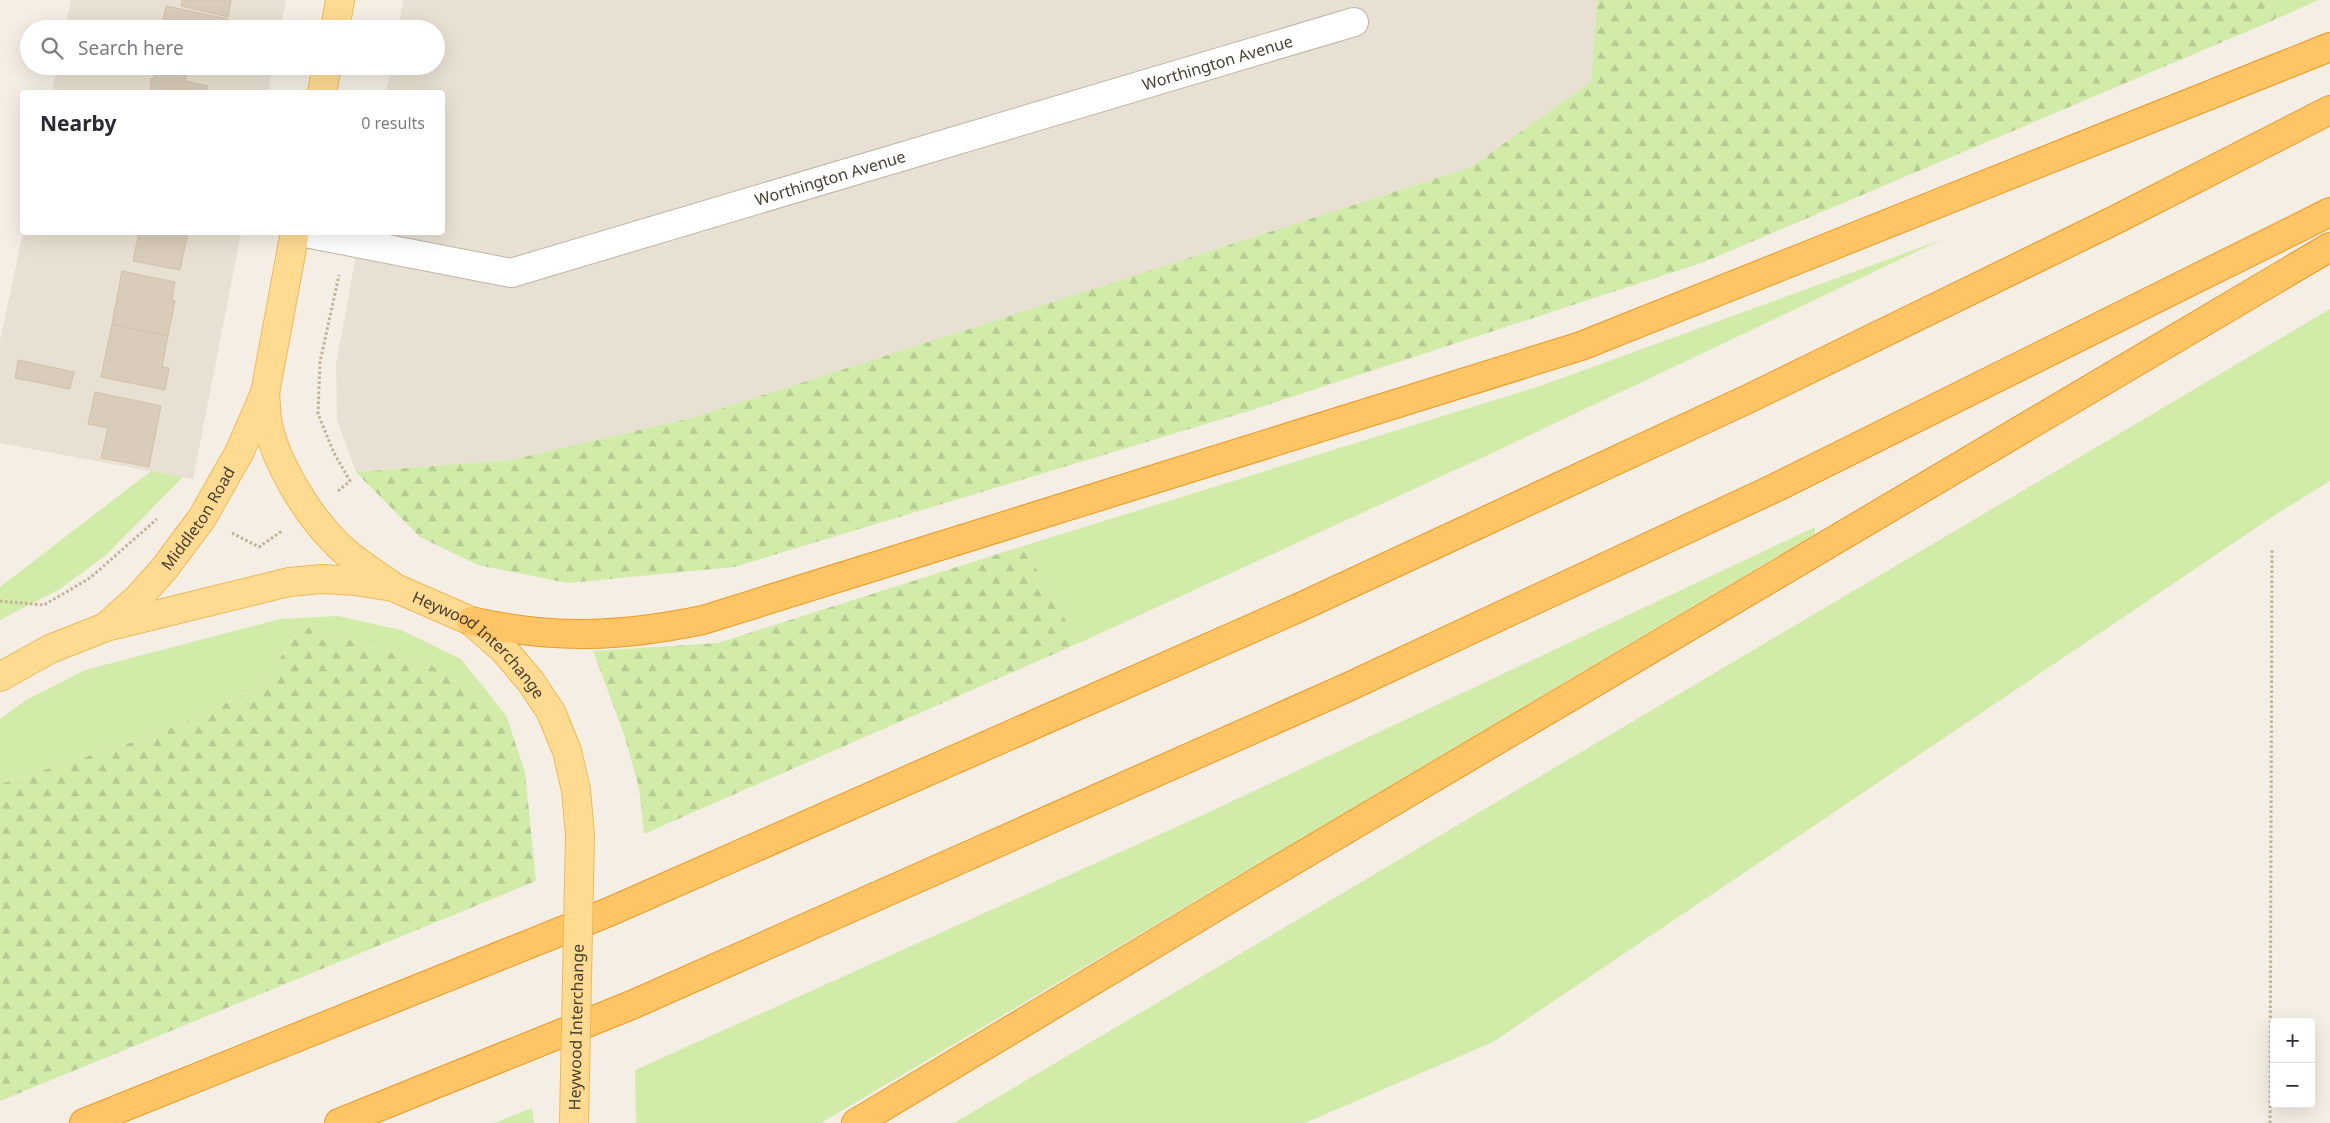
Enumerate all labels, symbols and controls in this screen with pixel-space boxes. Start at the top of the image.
search box [20,20,445,75]
street label: Worthington Avenue [1139,30,1295,95]
icon: search [38,34,66,62]
text: Search here [78,35,184,61]
text: Nearby [40,109,116,137]
text: 0 results [361,112,425,134]
street label: Worthington Avenue [752,145,908,211]
street label: Middleton Road [156,463,240,574]
street label: Heywood Interchange [409,586,550,703]
street label: Heywood Interchange [563,944,589,1110]
map controls [2270,1018,2315,1108]
button: + [2270,1018,2315,1063]
button: − [2270,1063,2315,1108]

